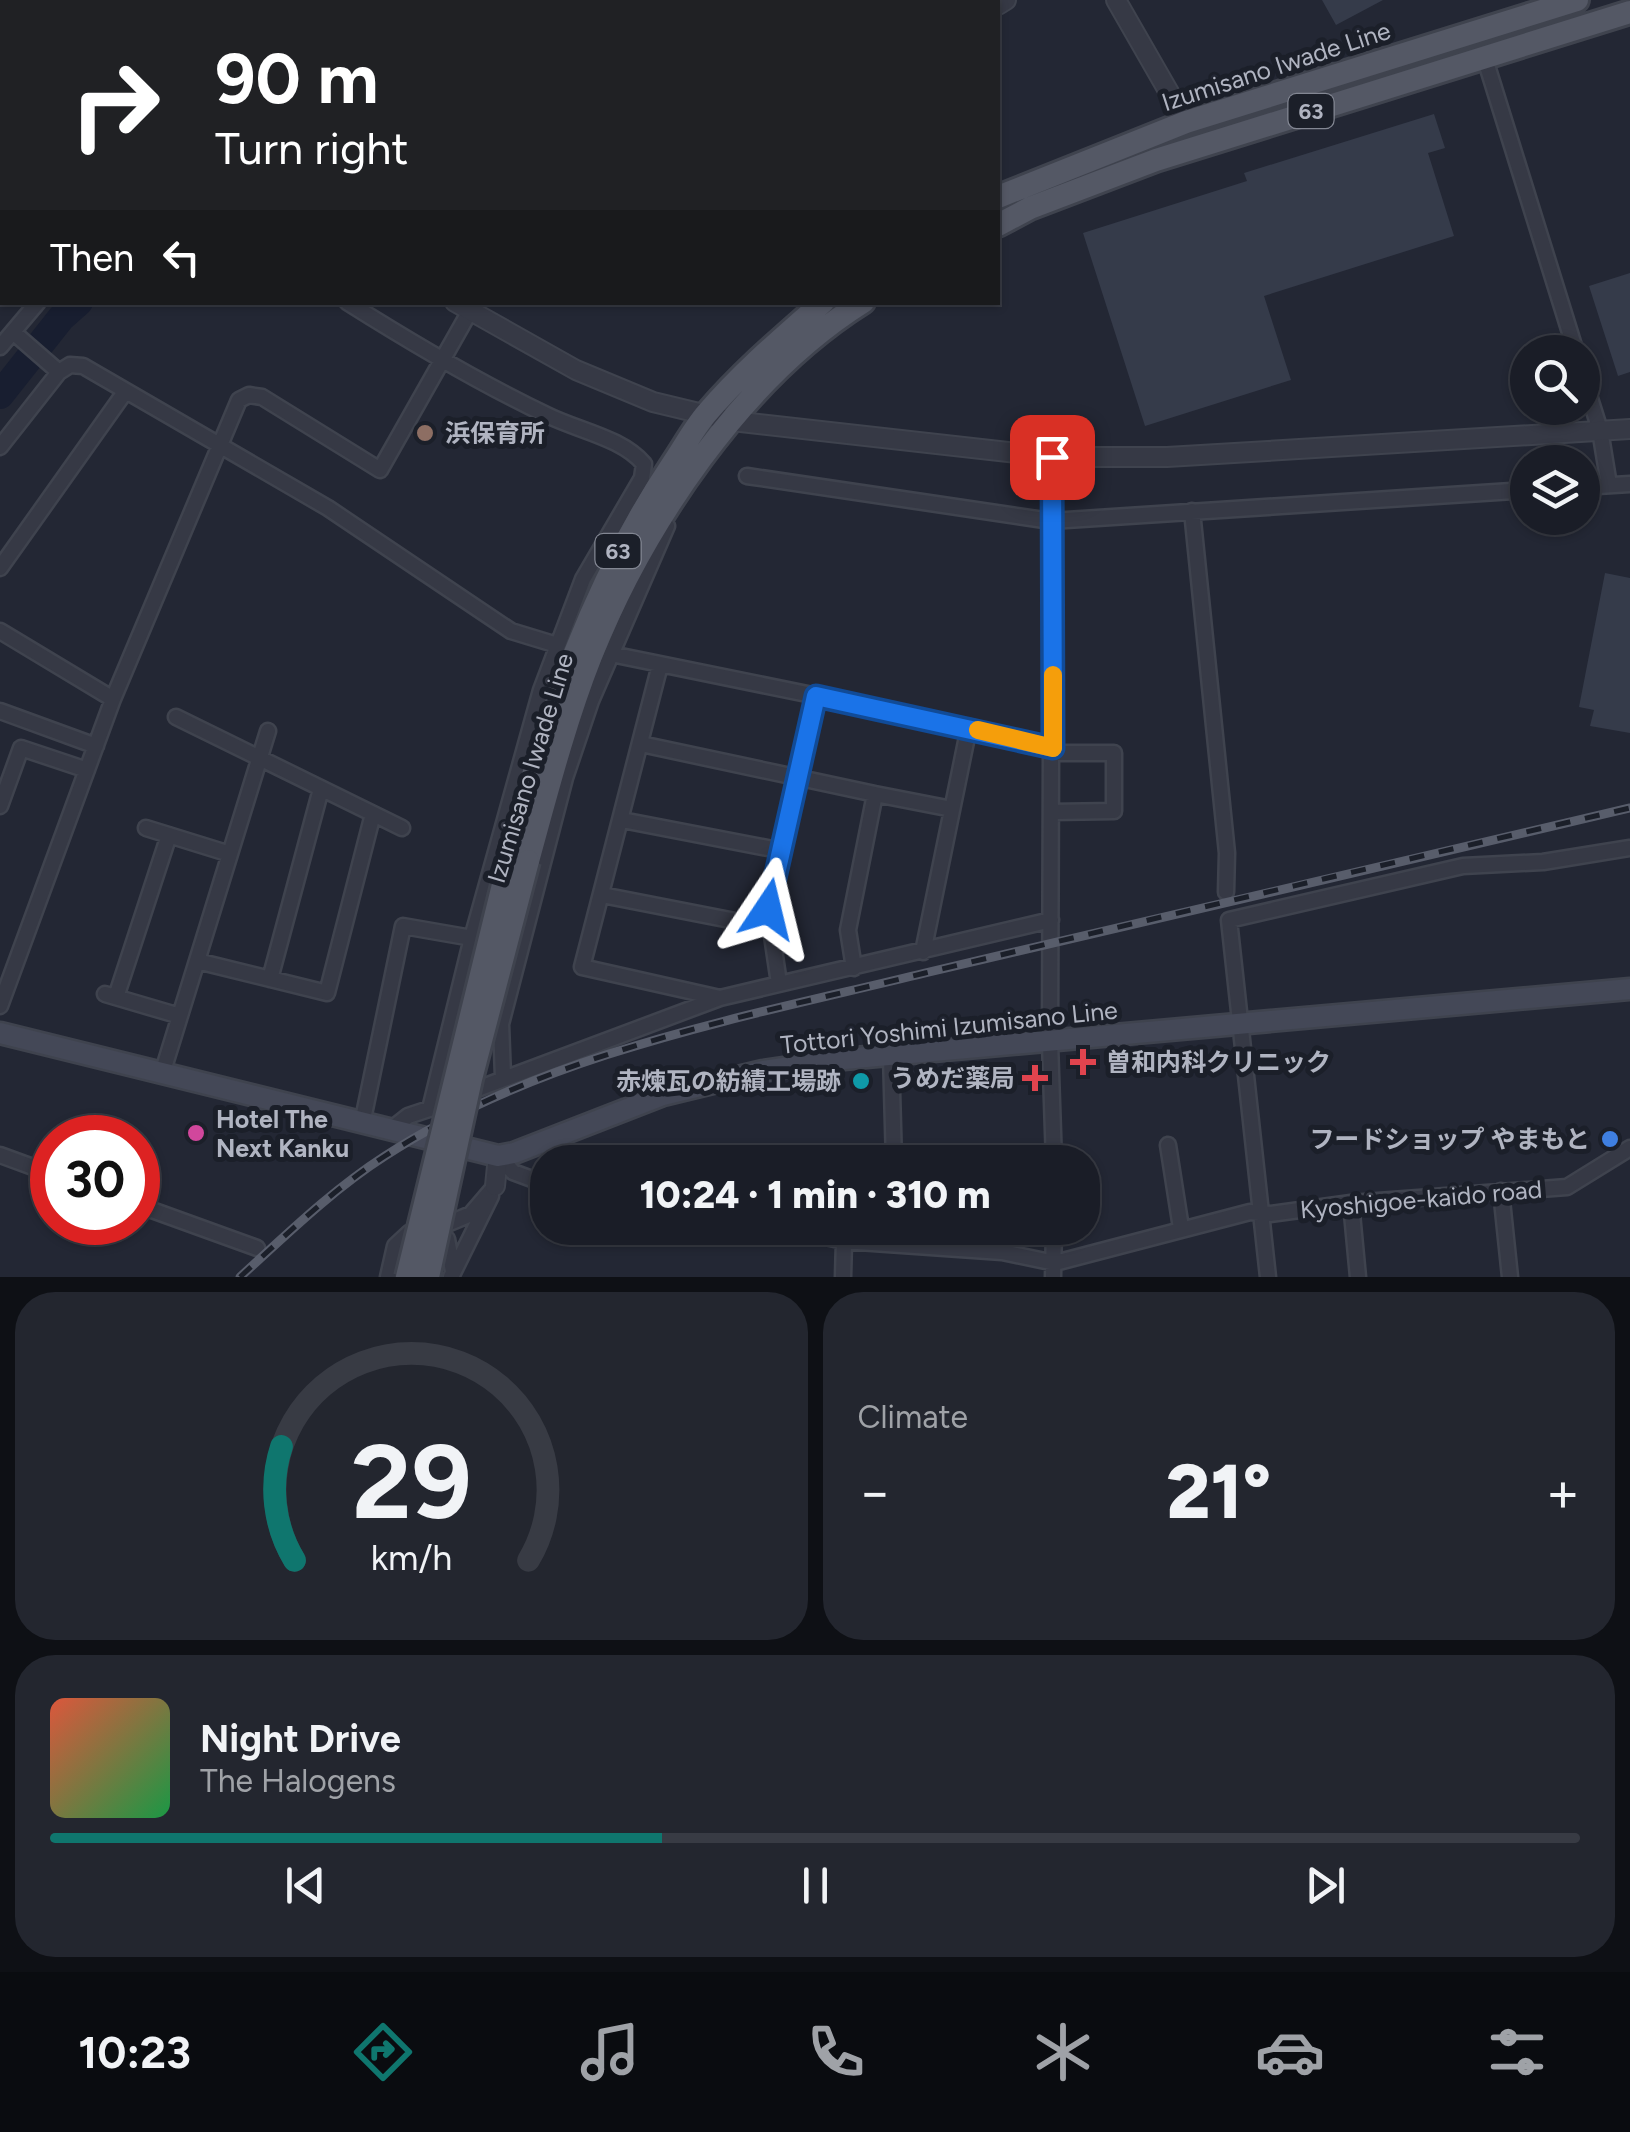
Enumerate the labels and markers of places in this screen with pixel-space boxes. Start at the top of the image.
pin [1010,415,1095,500]
place label: 浜保育所 [445,418,545,448]
marker: 浜保育所 [414,422,436,444]
place label: 曽和内科クリニック [1106,1047,1331,1077]
marker: 曽和内科クリニック [1070,1049,1096,1075]
place label: うめだ薬局 [890,1063,1015,1093]
place label: 赤煉瓦の紡績工場跡 [616,1066,841,1096]
marker: うめだ薬局 [1024,1067,1046,1089]
marker: 赤煉瓦の紡績工場跡 [850,1070,872,1092]
place label: Hotel The Next Kanku [216,1104,349,1163]
marker: Hotel The Next Kanku [185,1122,207,1144]
place label: フードショップ やまもと [1310,1124,1590,1154]
marker: フードショップ やまもと [1599,1128,1621,1150]

